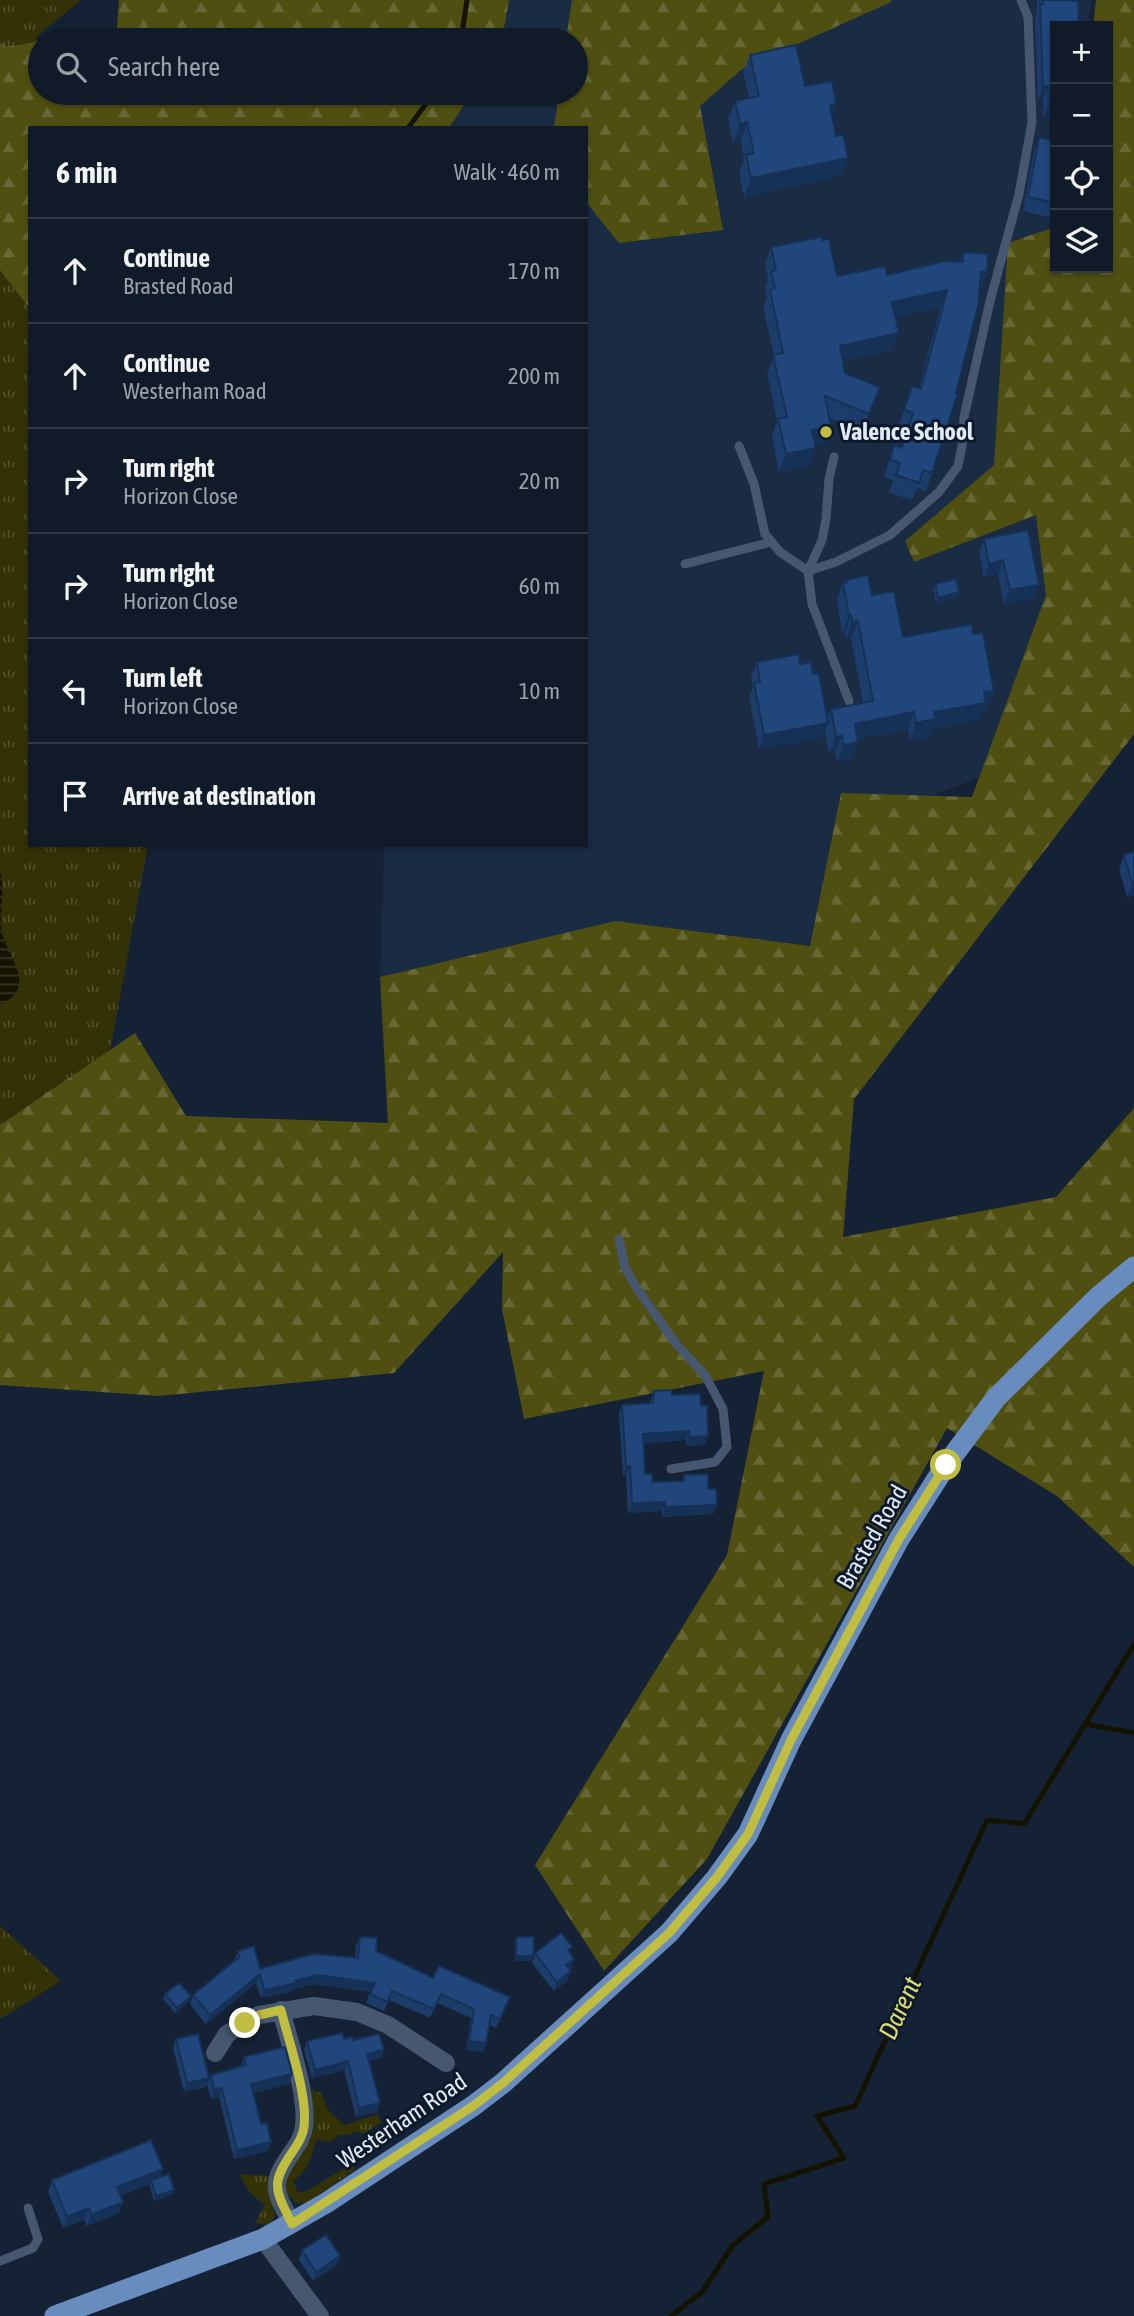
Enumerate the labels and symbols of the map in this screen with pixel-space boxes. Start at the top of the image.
place label: Valence School [839,418,974,445]
marker: Valence School [818,424,834,440]
route start [930,1449,961,1480]
street label: Brasted Road [831,1480,912,1594]
water label: Darent [873,1972,928,2044]
route end [229,2007,260,2038]
street label: Westerham Road [332,2067,471,2174]

